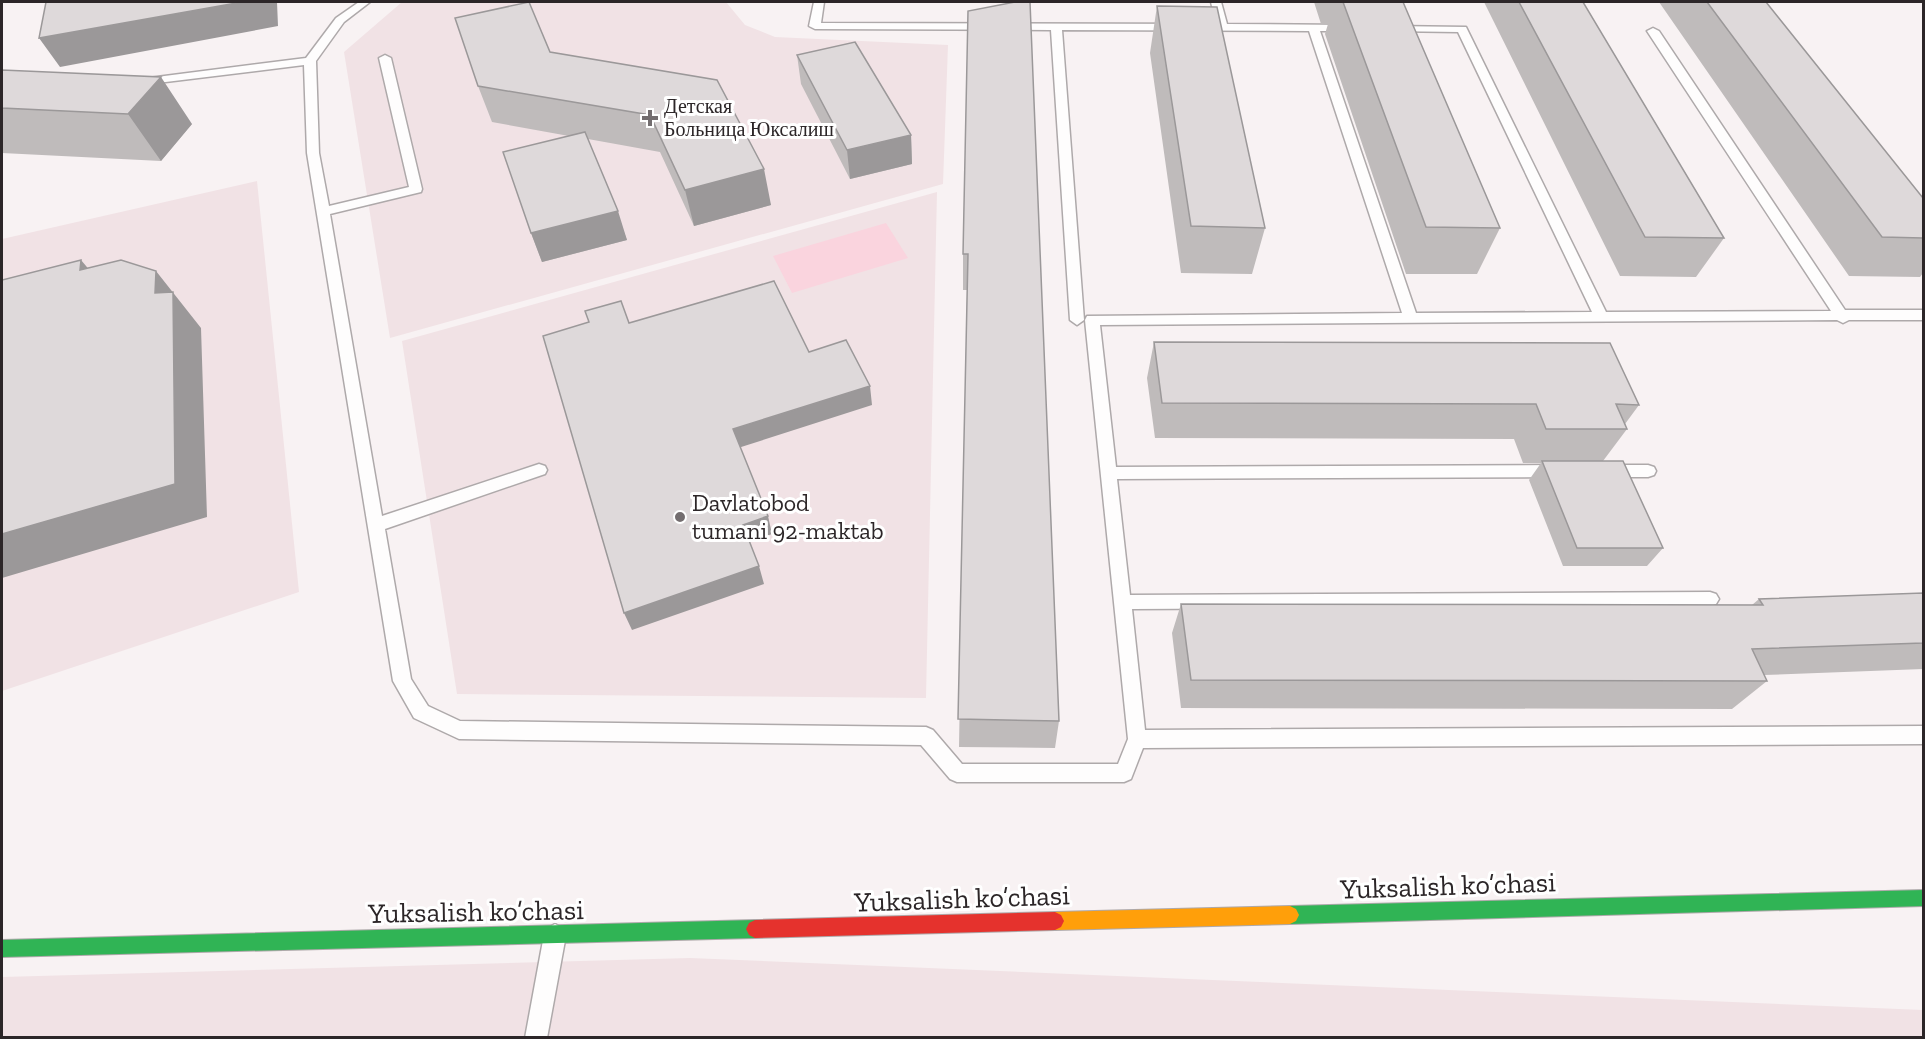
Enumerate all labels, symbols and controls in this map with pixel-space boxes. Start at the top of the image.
place label: Детская Больница Юксалиш [664,94,834,141]
marker: Детская Больница Юксалиш [641,109,659,127]
place label: Davlatobod tumani 92-maktab [692,488,884,545]
marker: Davlatobod tumani 92-maktab [673,510,687,524]
street label: Yuksalish ko’chasi [1339,865,1557,906]
street label: Yuksalish ko’chasi [853,878,1071,919]
street label: Yuksalish ko’chasi [367,893,584,930]

